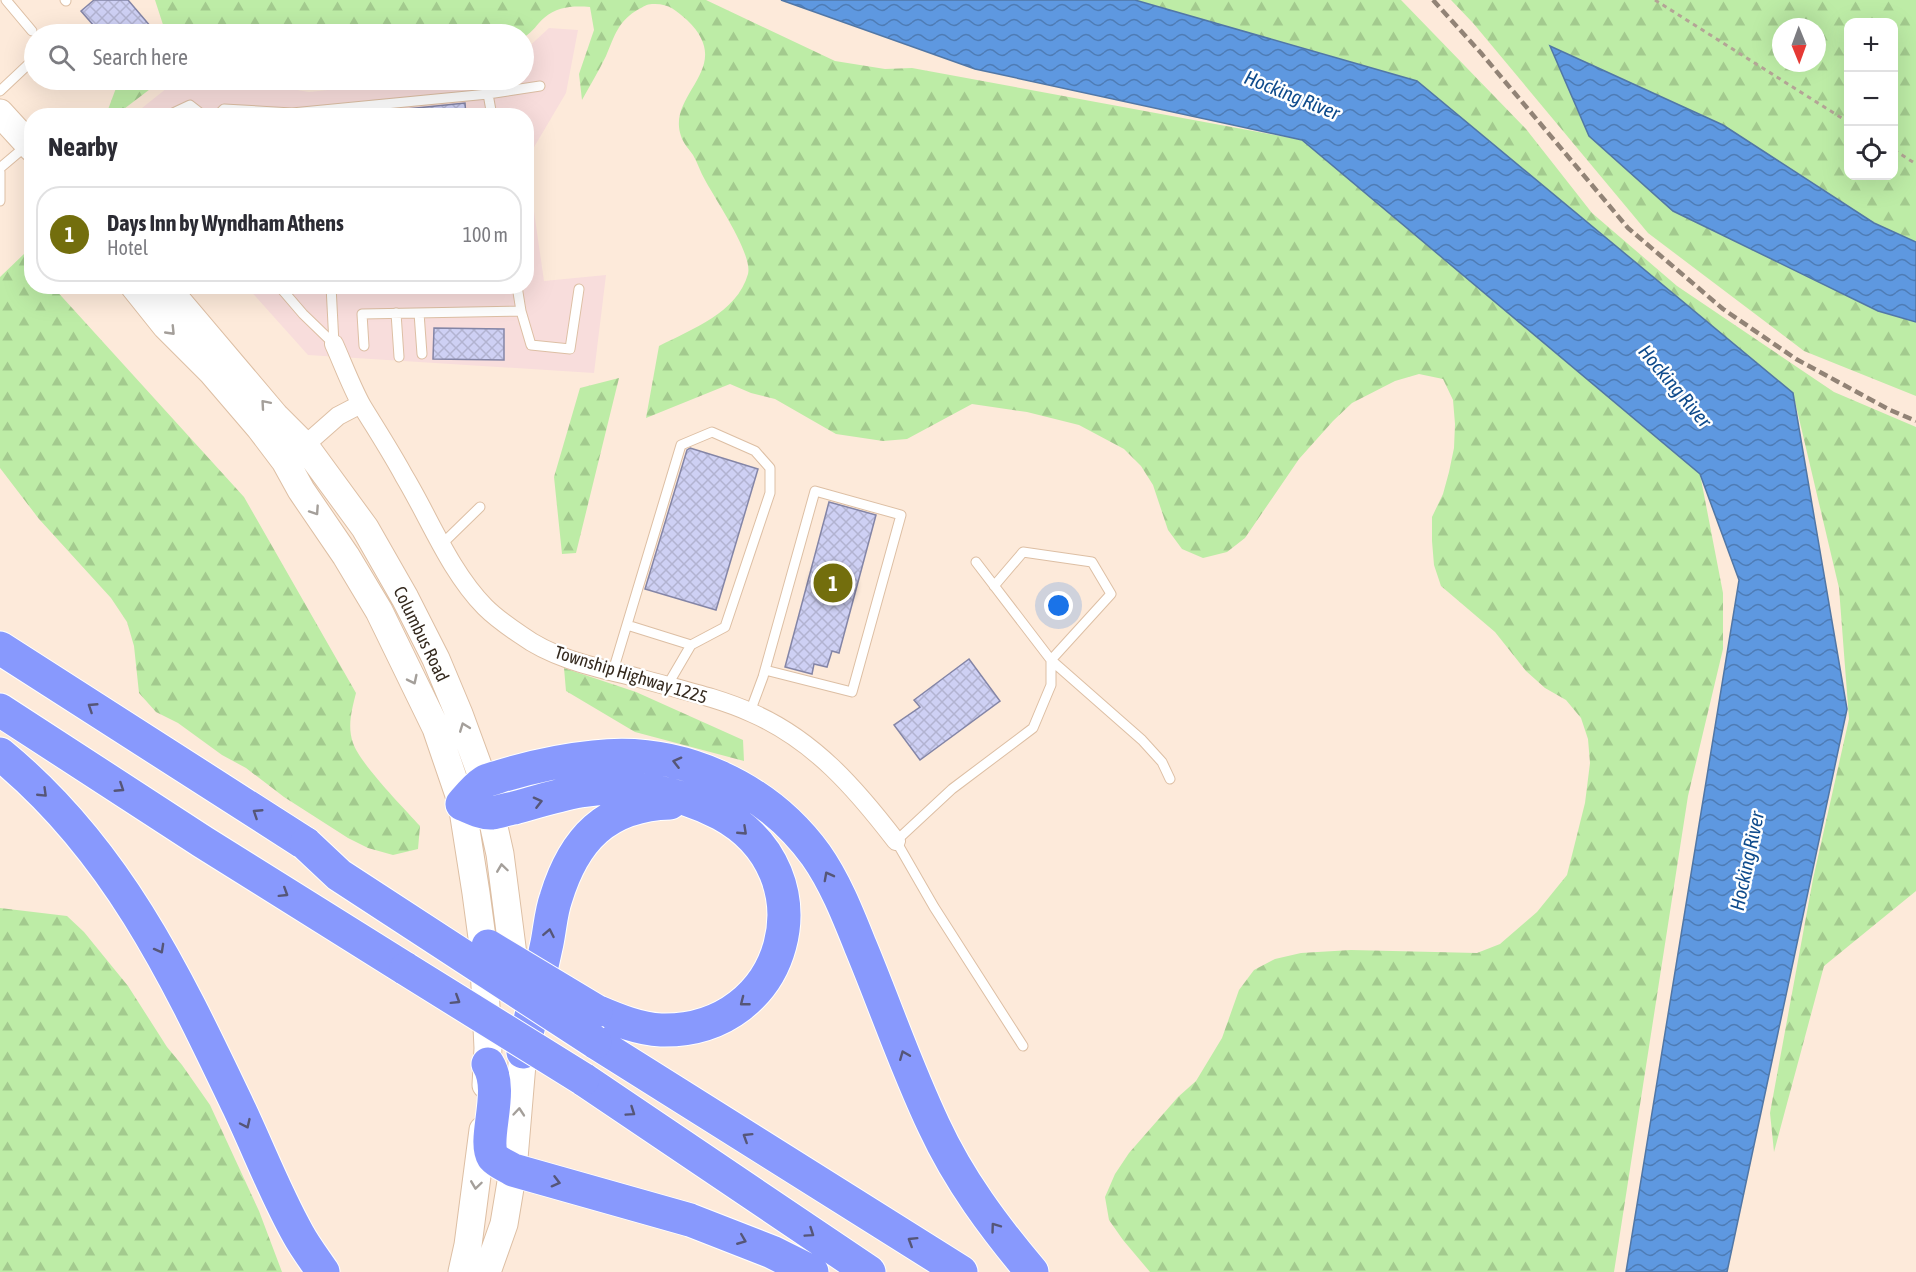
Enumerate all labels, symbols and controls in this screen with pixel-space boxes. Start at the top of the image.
north arrow [1772,18,1826,72]
map controls [1844,18,1898,180]
button: + [1844,18,1898,72]
search box [24,24,534,90]
icon: search [45,41,78,74]
text: Search here [93,44,188,70]
water label: Hocking River [1241,65,1344,124]
button: − [1844,72,1898,126]
button: locate [1844,126,1898,180]
text: Nearby [48,132,118,162]
text: Days Inn by Wyndham Athens [107,210,344,236]
text: 1 [65,223,74,246]
text: 100 m [463,223,508,246]
text: Hotel [107,236,148,259]
one-way arrow [164,323,175,334]
water label: Hocking River [1634,340,1717,432]
one-way arrow [261,400,272,411]
one-way arrow [308,505,319,516]
pin: 1 [814,560,852,606]
street label: Columbus Road [389,583,454,685]
your location [1044,591,1073,620]
street label: Township Highway 1225 [552,641,710,708]
one-way arrow [406,673,418,684]
one-way arrow [88,704,99,715]
one-way arrow [459,722,471,733]
one-way arrow [672,756,682,769]
one-way arrow [113,780,124,791]
one-way arrow [37,786,47,797]
one-way arrow [533,796,543,809]
water label: Hocking River [1725,808,1768,913]
one-way arrow [252,809,263,820]
one-way arrow [736,824,747,835]
one-way arrow [496,864,508,873]
one-way arrow [824,872,835,882]
one-way arrow [278,885,288,897]
one-way arrow [542,928,555,938]
one-way arrow [153,943,164,953]
one-way arrow [450,993,460,1005]
one-way arrow [740,994,751,1005]
one-way arrow [899,1050,911,1061]
one-way arrow [624,1105,635,1116]
one-way arrow [512,1107,525,1116]
one-way arrow [239,1117,251,1128]
one-way arrow [743,1133,753,1145]
one-way arrow [550,1175,561,1187]
one-way arrow [471,1181,483,1190]
one-way arrow [991,1222,1002,1233]
one-way arrow [804,1225,815,1236]
one-way arrow [735,1233,746,1245]
one-way arrow [908,1236,918,1248]

